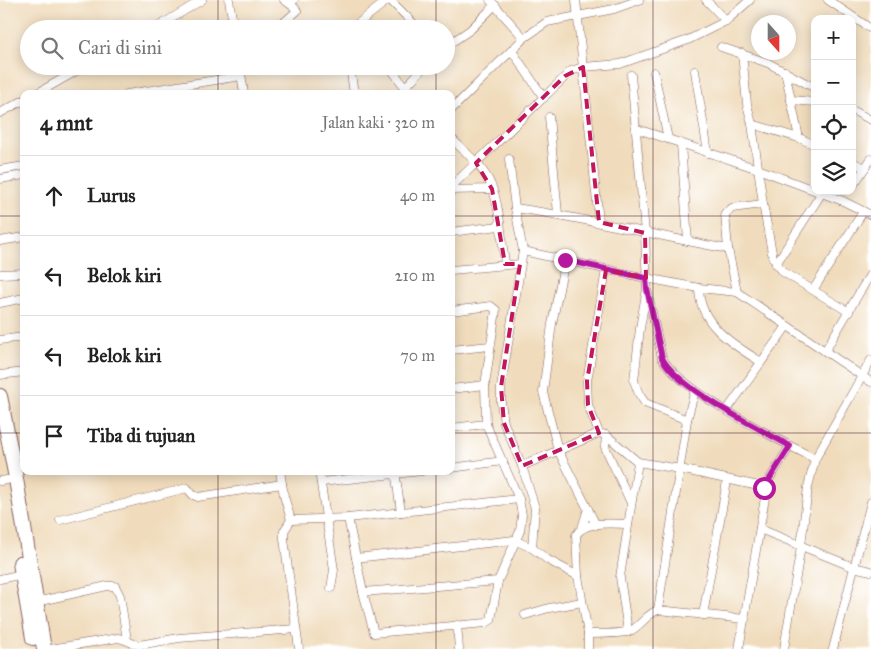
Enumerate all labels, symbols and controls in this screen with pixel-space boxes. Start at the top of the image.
north arrow [751,15,796,60]
map controls [811,15,856,195]
button: + [811,15,856,60]
search box [20,20,455,75]
icon: search [38,34,66,62]
text: Cari di sini [78,36,162,59]
button: − [811,60,856,105]
button: locate [811,105,856,150]
text: 4 mnt [40,110,93,136]
text: Jalan kaki · 320 m [322,113,435,132]
button: layers [811,150,856,195]
icon: ahead [40,182,68,210]
text: Lurus [87,184,135,207]
text: 40 m [400,186,435,205]
route end [554,249,577,272]
icon: left [40,262,68,290]
text: Belok kiri [87,264,161,287]
text: 210 m [395,266,435,285]
icon: left [40,342,68,370]
text: Belok kiri [87,344,161,367]
text: 70 m [400,346,435,365]
icon: arrive [40,422,68,450]
text: Tiba di tujuan [87,424,195,447]
route start [753,477,776,500]

